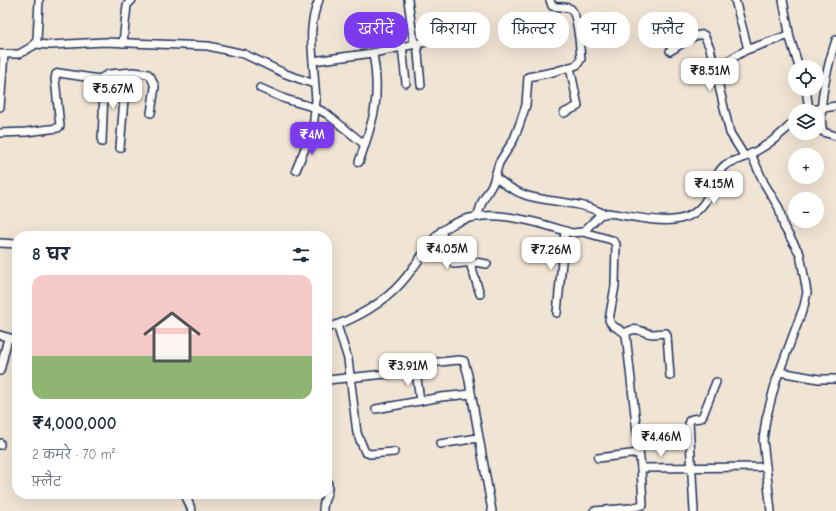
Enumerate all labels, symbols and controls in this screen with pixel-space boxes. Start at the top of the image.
chip: खरीदें [344,12,408,48]
chip: किराया [416,12,490,48]
chip: फ़िल्टर [498,12,569,48]
chip: नया [577,12,630,48]
chip: फ़्लैट [638,12,698,48]
pin: ₹8.51M [677,58,743,92]
map controls [788,60,824,228]
button: locate [788,60,824,96]
text: ₹8.51M [690,63,730,78]
pin: ₹5.67M [80,76,146,110]
text: ₹5.67M [92,81,134,96]
button: layers [788,104,824,140]
pin: ₹4M [293,122,331,156]
text: ₹4M [299,127,325,142]
button: + [788,148,824,184]
pin: ₹4.15M [681,171,747,205]
text: ₹4.15M [694,176,734,191]
button: − [788,192,824,228]
pin: ₹4.05M [414,236,480,270]
pin: ₹7.26M [518,237,584,271]
text: ₹4.05M [426,241,468,256]
text: ₹7.26M [531,242,571,257]
icon: filters [290,244,312,266]
text: 8 घर [32,245,69,264]
icon: home [136,301,208,373]
pin: ₹3.91M [375,353,441,387]
text: ₹3.91M [388,358,428,373]
text: ₹4,000,000 [32,414,116,433]
pin: ₹4.46M [628,424,694,458]
text: ₹4.46M [641,429,681,444]
text: 2 कमरे · 70 m² [32,447,115,462]
text: फ़्लैट [32,474,62,489]

